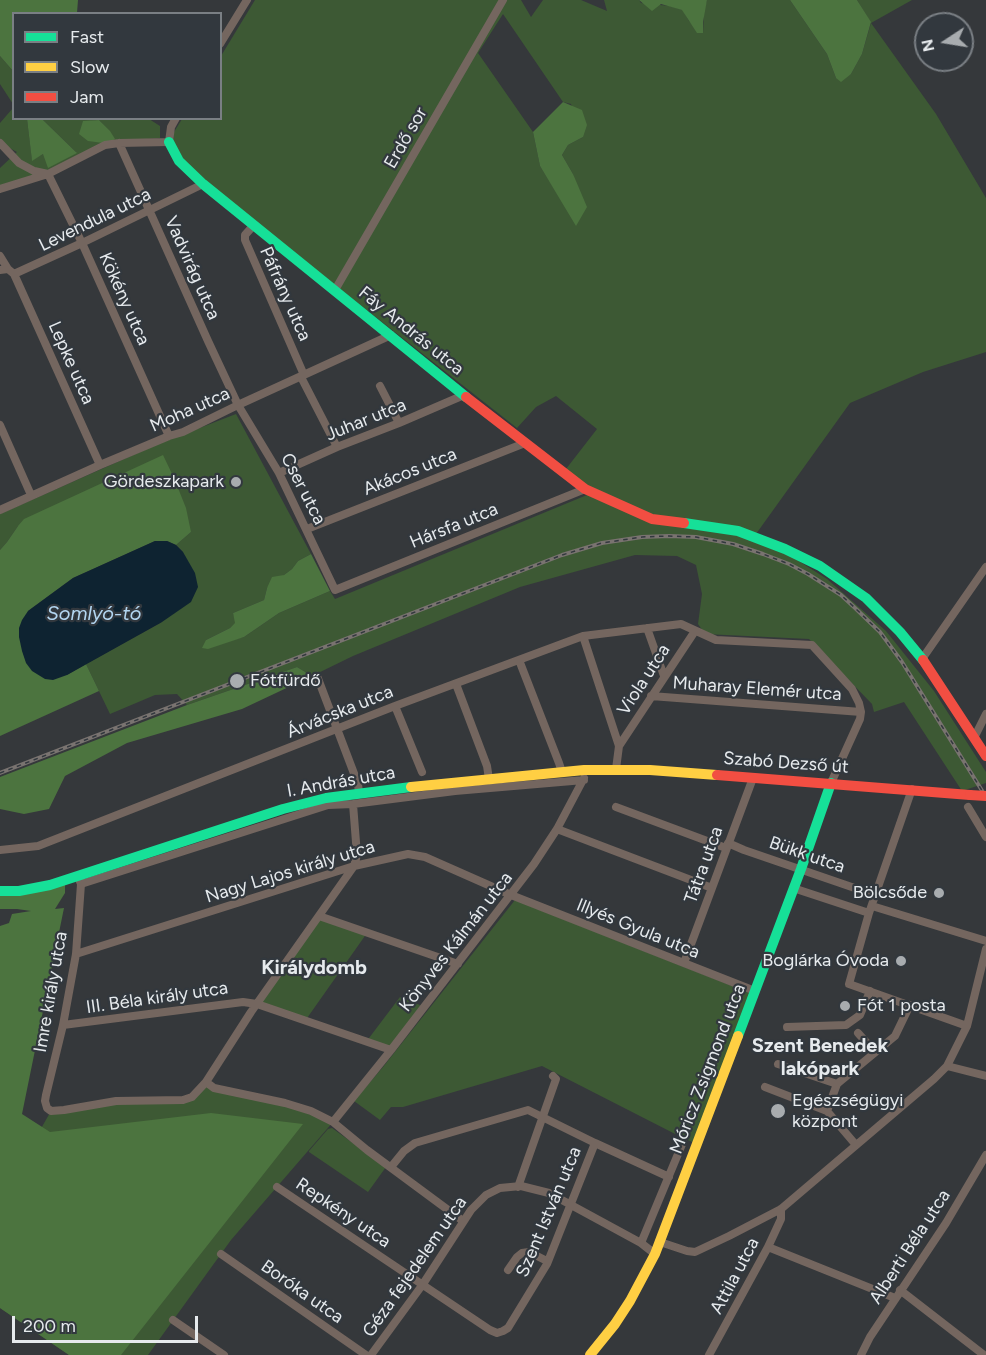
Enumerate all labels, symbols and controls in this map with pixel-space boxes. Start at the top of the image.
legend [12,12,222,120]
north arrow [914,12,974,72]
text: Fast [70,26,104,48]
text: N [917,37,938,53]
text: Slow [70,56,109,78]
text: Jam [70,86,104,108]
street label: Erdő sor [380,104,432,172]
street label: Levendula utca [35,184,155,256]
street label: Vadvirág utca [160,213,224,323]
street label: Páfrány utca [255,244,315,344]
street label: Kökény utca [94,249,154,349]
street label: Fáy András utca [354,282,468,380]
street label: Lepke utca [43,318,99,408]
street label: Moha utca [147,383,233,437]
street label: Juhar utca [323,394,409,446]
street label: Akácos utca [360,444,460,500]
street label: Cser utca [276,450,330,528]
place label: Gördeszkapark [104,471,224,493]
marker: Gördeszkapark [229,475,243,489]
street label: Hársfa utca [407,499,501,553]
water label: Somlyó-tó [47,602,141,626]
street label: Viola utca [613,640,675,720]
place label: Fótfürdő [250,670,321,692]
marker: Fótfürdő [228,672,246,690]
street label: Muharay Elemér utca [672,672,842,706]
street label: Árvácska utca [284,681,396,743]
street label: Szabó Dezső út [723,748,849,778]
street label: I. András utca [285,762,397,802]
street label: Tátra utca [680,824,728,906]
street label: Bükk utca [766,832,848,878]
street label: Nagy Lajos király utca [203,836,377,908]
street label: Könyves Kálmán utca [395,868,517,1016]
place label: Bölcsőde [853,882,927,904]
marker: Bölcsőde [932,886,946,900]
street label: Illyés Gyula utca [573,894,703,964]
street label: Imre király utca [30,930,72,1054]
place label: Boglárka Óvoda [762,950,889,972]
marker: Boglárka Óvoda [894,954,908,968]
district label: Királydomb [261,956,367,980]
street label: III. Béla király utca [85,977,229,1019]
street label: Móricz Zsigmond utca [666,981,750,1157]
place label: Fót 1 posta [857,995,946,1017]
marker: Fót 1 posta [838,999,852,1013]
district label: Szent Benedek lakópark [752,1034,888,1081]
place label: Egészségügyi központ [792,1090,903,1132]
marker: Egészségügyi központ [769,1102,787,1120]
street label: Szent István utca [512,1144,586,1280]
street label: Repkény utca [292,1173,394,1253]
street label: Alberti Béla utca [865,1186,955,1308]
street label: Géza fejedelem utca [358,1193,472,1341]
street label: Attila utca [706,1234,764,1318]
street label: Boróka utca [257,1256,347,1328]
scale bar [15,1304,201,1342]
text: 200 m [23,1315,76,1337]

